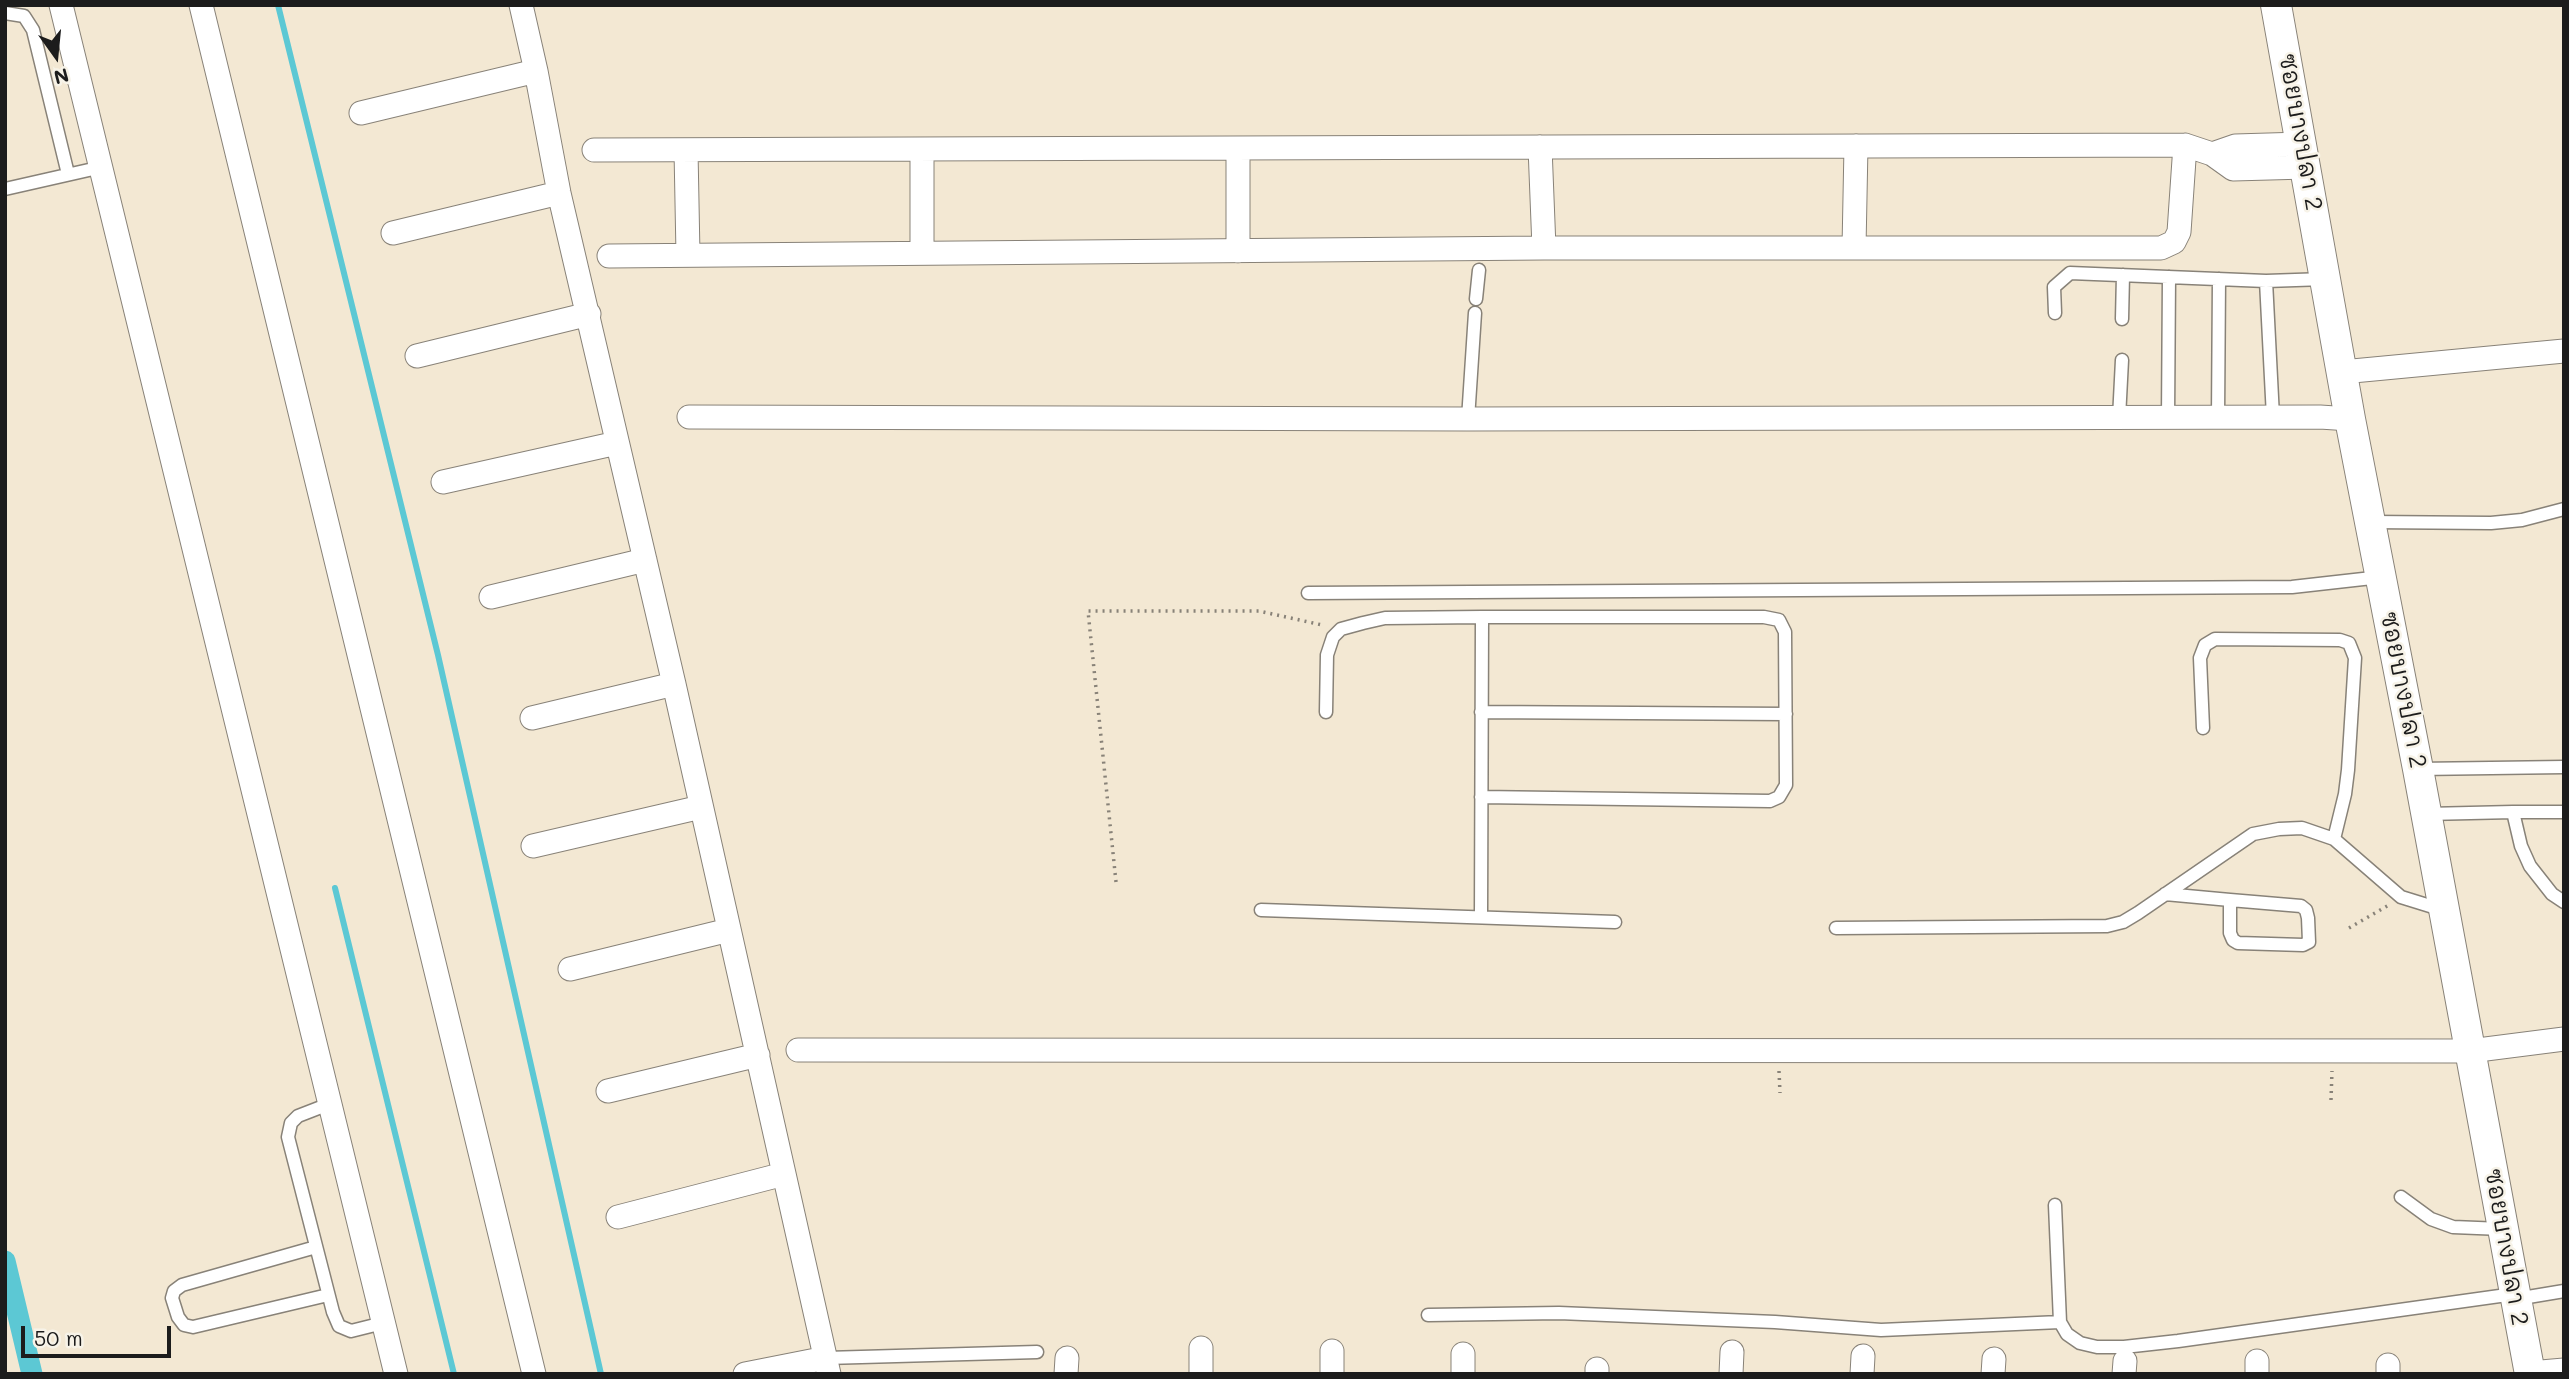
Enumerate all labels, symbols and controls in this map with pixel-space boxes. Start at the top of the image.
north arrow [21,21,91,91]
street label: ซอยบางปลา 2 [2272,51,2328,213]
text: N [51,63,72,91]
street label: ซอยบางปลา 2 [2374,609,2432,771]
street label: ซอยบางปลา 2 [2478,1166,2534,1328]
scale bar [24,1312,175,1356]
text: 50 m [34,1324,83,1351]

